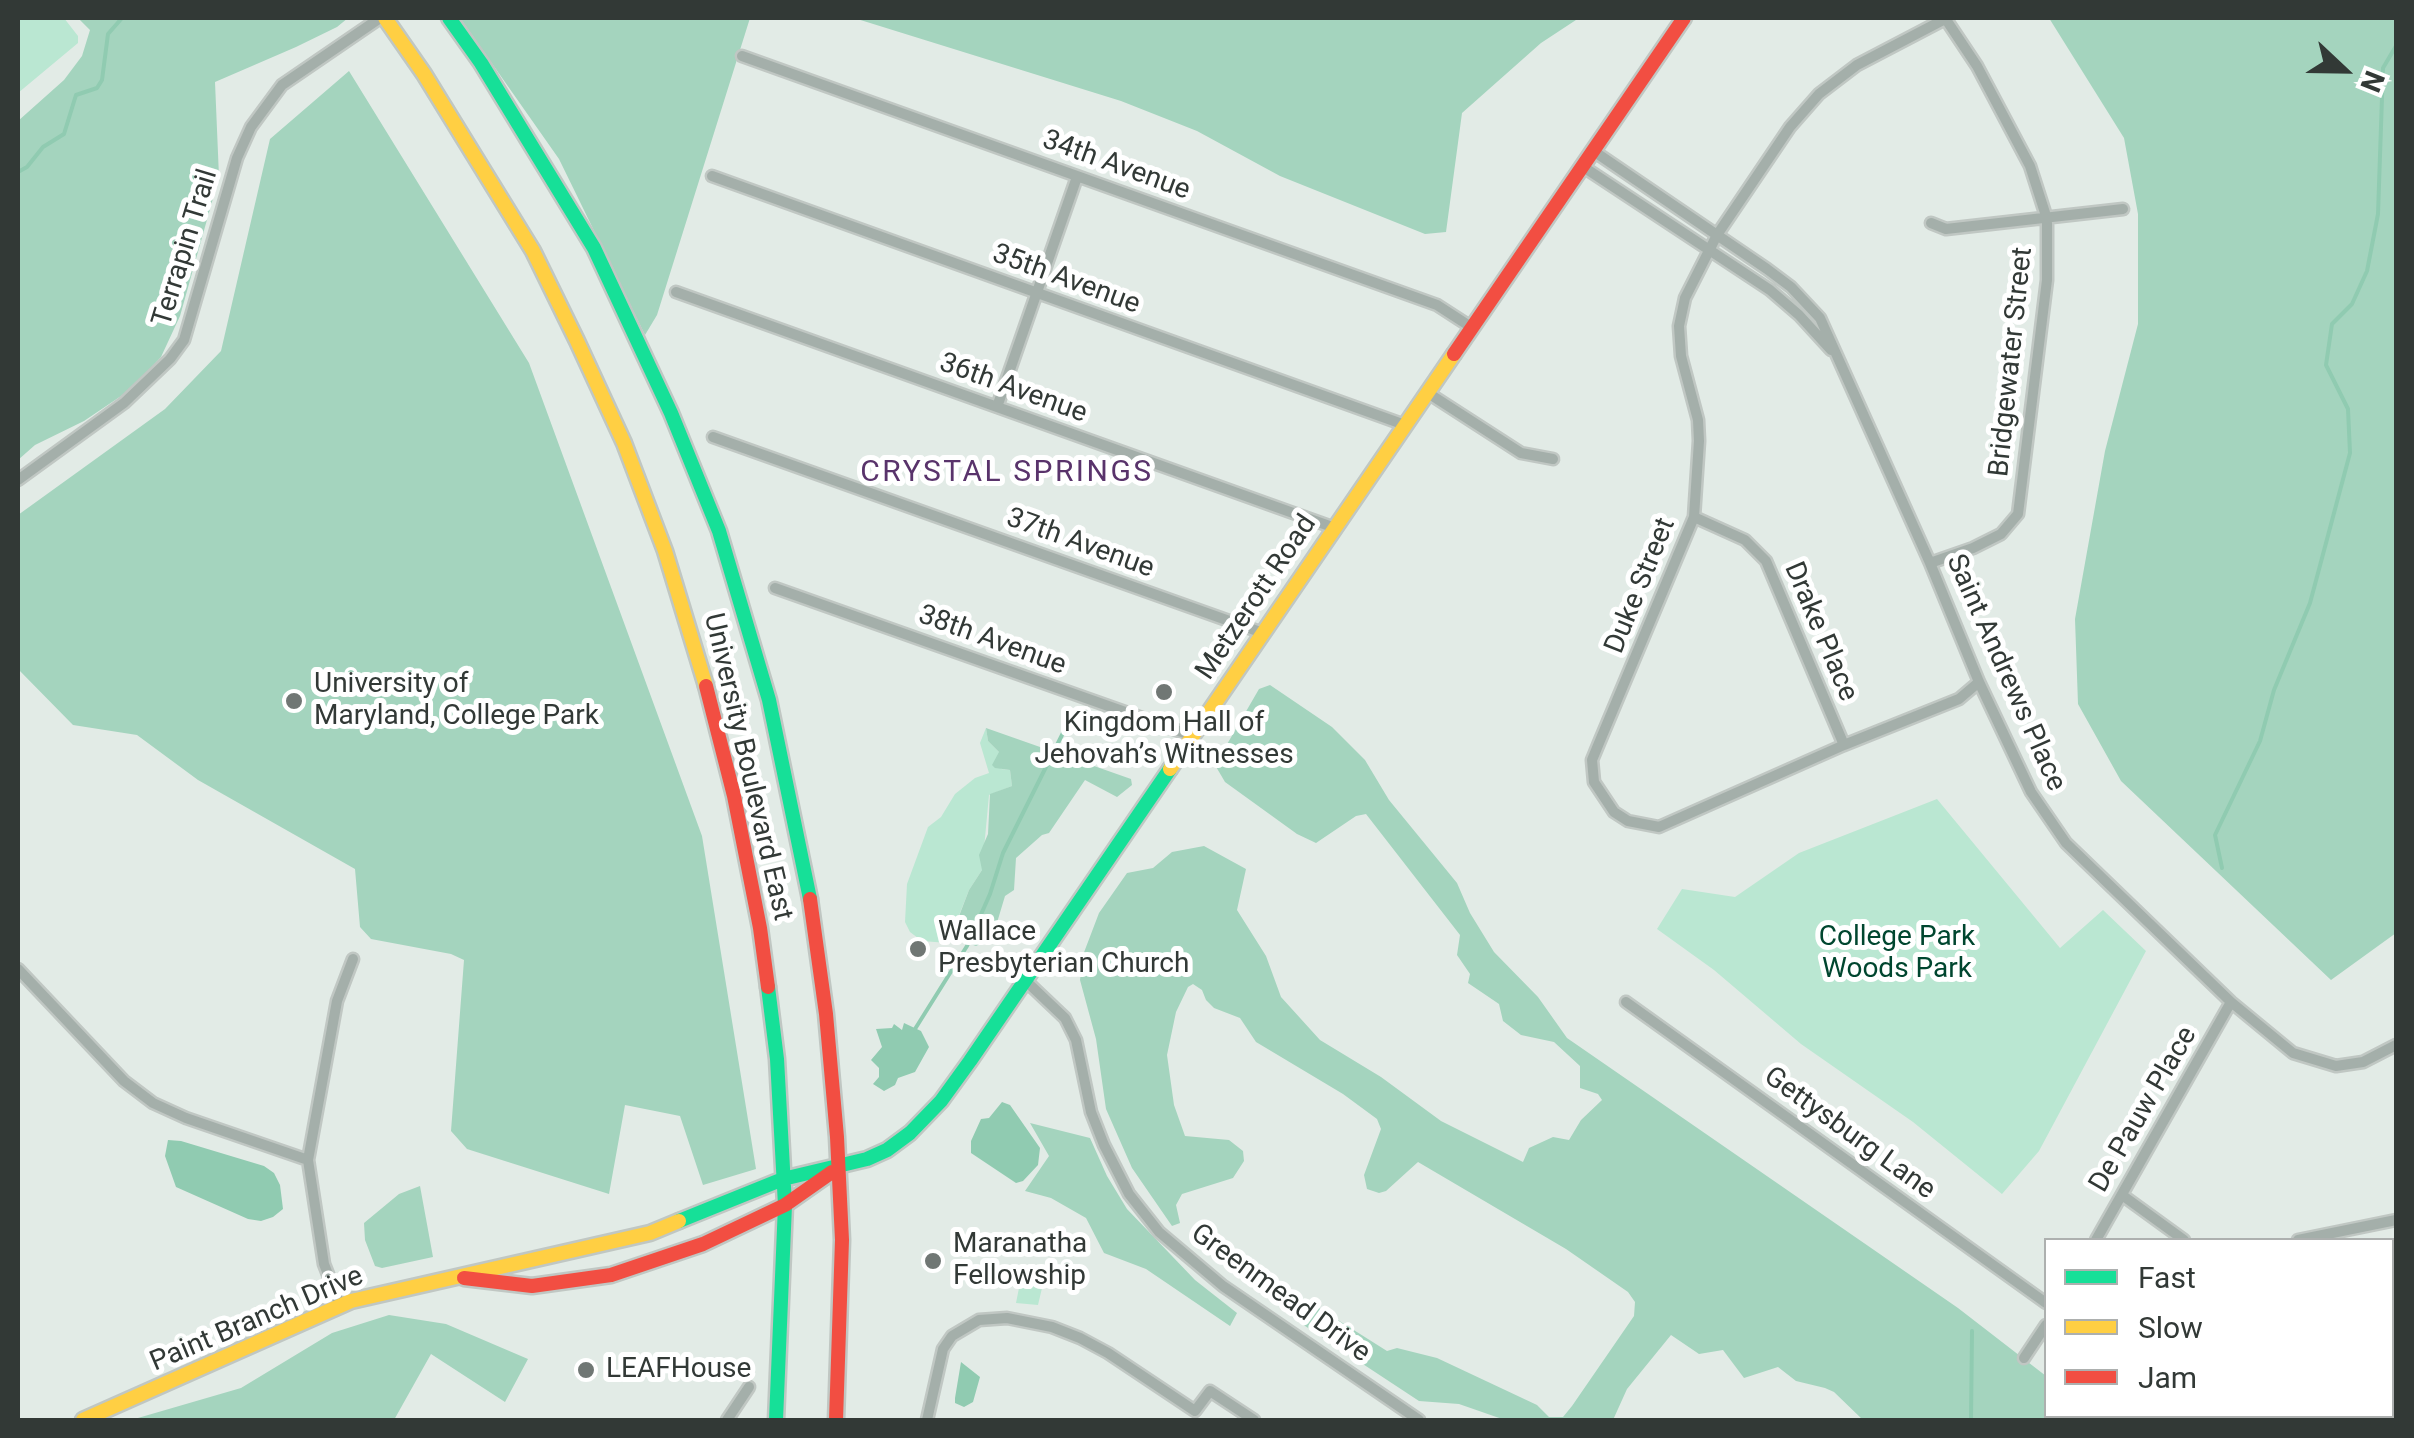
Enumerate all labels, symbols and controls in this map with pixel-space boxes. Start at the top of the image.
north arrow [2294,20,2394,120]
text: N [2353,66,2391,97]
street label: 34th Avenue [1038,124,1194,208]
street label: Terrapin Trail [146,165,226,331]
street label: 35th Avenue [988,238,1144,322]
street label: Bridgewater Street [1983,246,2041,478]
street label: 36th Avenue [935,347,1091,431]
district label: CRYSTAL SPRINGS [860,455,1154,491]
street label: 37th Avenue [1002,502,1158,586]
street label: Metzerott Road [1189,509,1325,687]
street label: Duke Street [1599,513,1683,659]
street label: Saint Andrews Place [1938,549,2072,797]
street label: Drake Place [1776,558,1864,706]
street label: 38th Avenue [914,599,1070,683]
street label: University Boulevard East [695,610,799,924]
place label: University of Maryland, College Park [314,668,599,734]
marker: Kingdom Hall of Jehovah’s Witnesses [1153,681,1175,703]
marker: University of Maryland, College Park [283,690,305,712]
place label: Kingdom Hall of Jehovah’s Witnesses [1034,707,1294,773]
place label: Wallace Presbyterian Church [938,916,1189,982]
park label: College Park Woods Park [1819,921,1975,987]
marker: Wallace Presbyterian Church [907,938,929,960]
street label: De Pauw Place [2083,1021,2205,1199]
street label: Gettysburg Lane [1757,1061,1941,1207]
street label: Greenmead Drive [1184,1218,1376,1370]
place label: Maranatha Fellowship [953,1228,1087,1294]
legend [2044,1238,2394,1418]
marker: Maranatha Fellowship [922,1250,944,1272]
street label: Paint Branch Drive [145,1260,369,1380]
text: Fast [2138,1260,2196,1295]
text: Slow [2138,1310,2203,1345]
place label: LEAFHouse [606,1353,751,1387]
marker: LEAFHouse [575,1359,597,1381]
text: Jam [2138,1360,2197,1395]

